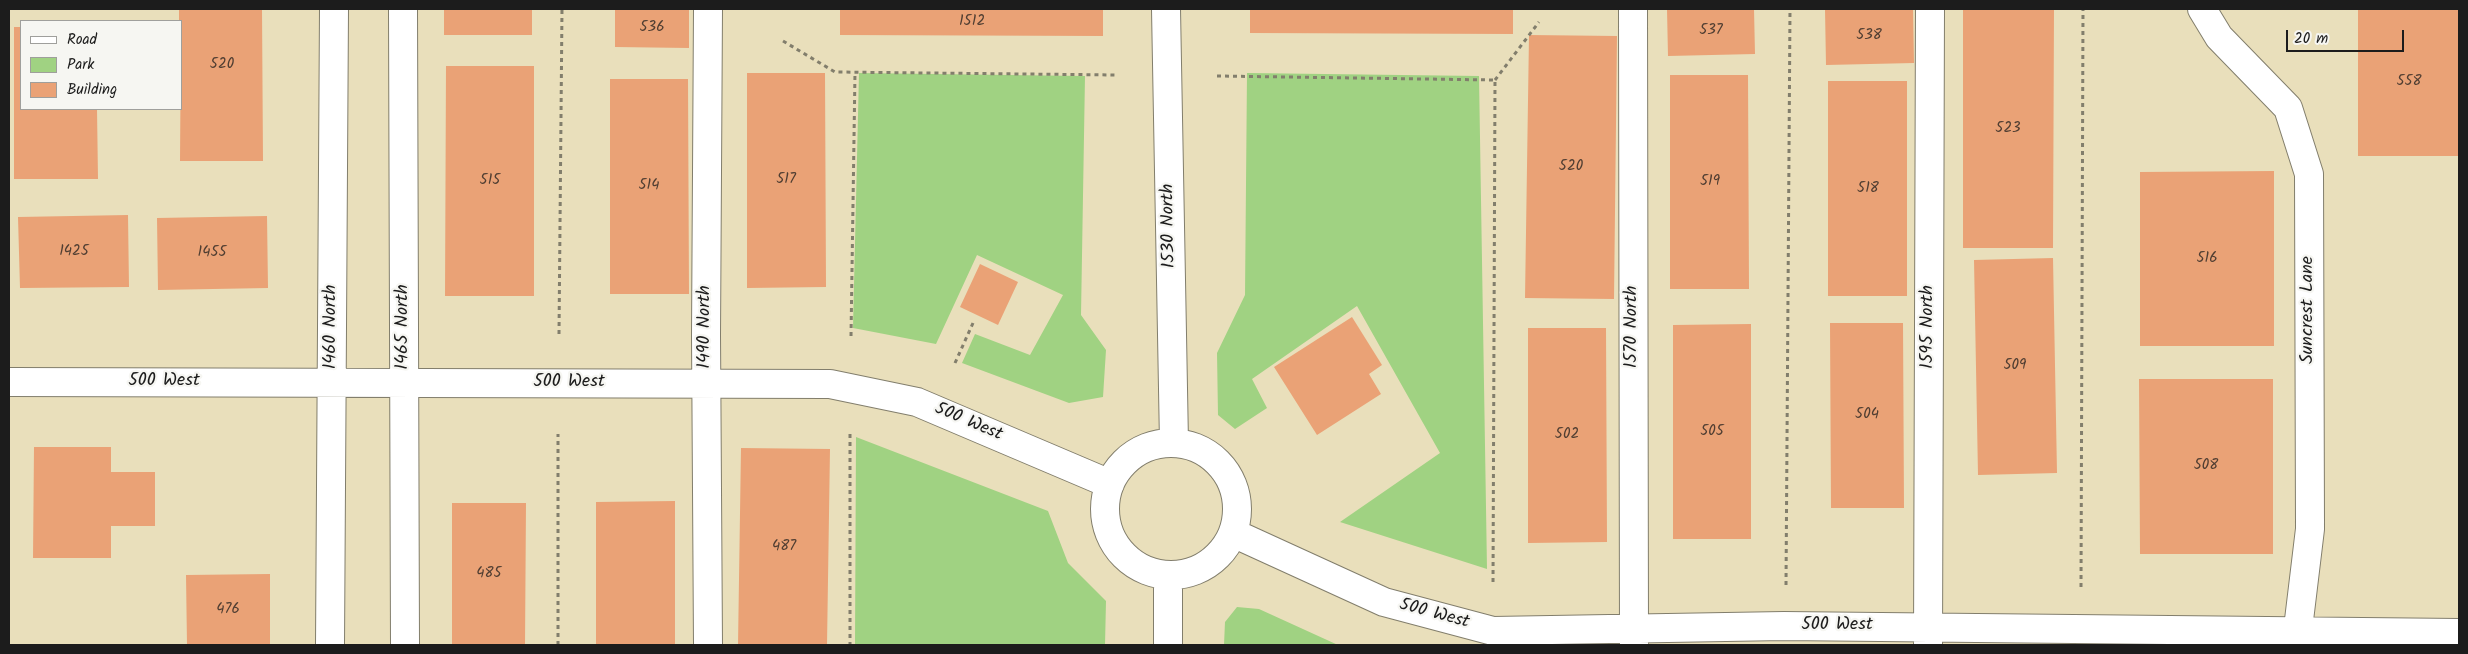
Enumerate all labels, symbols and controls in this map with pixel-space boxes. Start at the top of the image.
house number: 1512 [959,13,985,31]
house number: 536 [640,19,664,37]
legend [20,20,182,110]
scale bar [2288,20,2406,52]
house number: 537 [1699,22,1723,40]
house number: 538 [1856,27,1882,45]
text: 20 m [2294,27,2328,51]
text: Road [67,28,97,52]
text: Park [67,53,94,77]
house number: 520 [210,56,234,74]
house number: 558 [2396,73,2422,91]
text: Building [67,78,117,102]
house number: 523 [1995,120,2021,138]
house number: 520 [1559,158,1583,176]
house number: 517 [776,171,796,189]
house number: 515 [480,172,500,190]
house number: 519 [1700,173,1720,191]
house number: 514 [638,177,660,195]
house number: 518 [1857,180,1879,198]
street label: 1530 North [1158,183,1182,269]
house number: 1425 [59,243,89,261]
house number: 1455 [197,244,227,262]
house number: 516 [2196,250,2218,268]
street label: Suncrest Lane [2298,256,2320,364]
street label: 1465 North [393,284,415,370]
street label: 1460 North [321,285,343,369]
street label: 1490 North [695,285,717,369]
street label: 1595 North [1918,285,1940,369]
street label: 1570 North [1622,286,1644,368]
house number: 509 [2004,357,2026,375]
street label: 500 West [128,371,200,393]
street label: 500 West [533,372,605,394]
street label: 500 West [931,399,1005,447]
house number: 504 [1855,406,1879,424]
house number: 505 [1700,423,1724,441]
house number: 502 [1555,426,1579,444]
house number: 508 [2194,457,2218,475]
house number: 487 [772,538,796,556]
house number: 485 [476,565,502,583]
street label: 500 West [1397,595,1471,635]
house number: 476 [216,601,240,619]
street label: 500 West [1801,615,1873,637]

